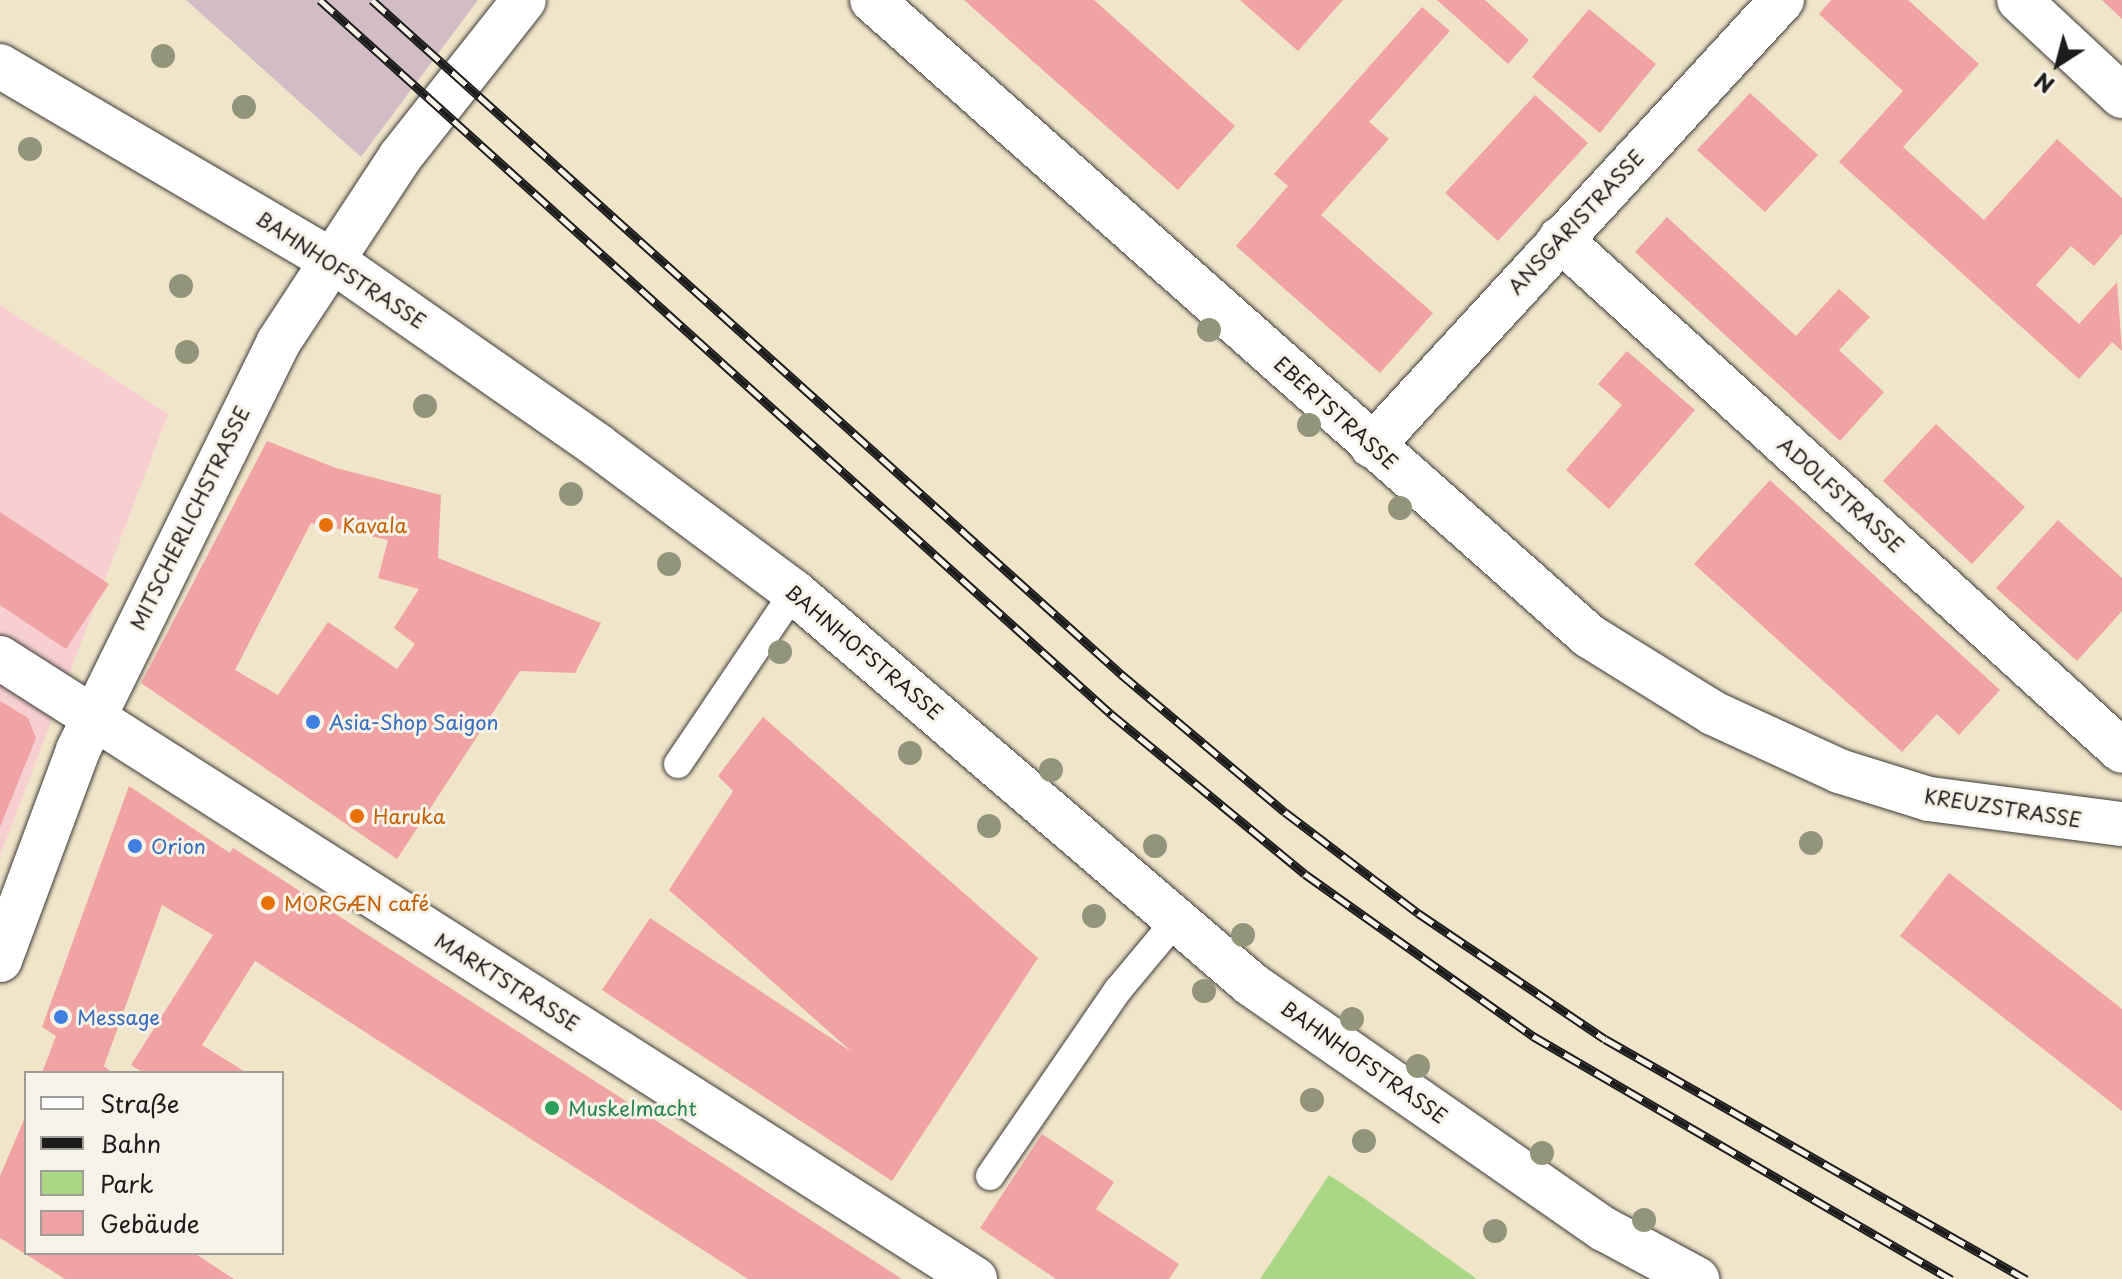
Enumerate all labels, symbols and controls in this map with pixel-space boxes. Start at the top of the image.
north arrow [2018,24,2098,104]
text: N [2027,65,2060,102]
street label: ANSGARISTRASSE [1503,145,1649,299]
street label: BAHNHOFSTRASSE [252,206,430,334]
street label: EBERTSTRASSE [1269,351,1403,475]
street label: MITSCHERLICHSTRASSE [125,402,255,634]
street label: ADOLFSTRASSE [1773,432,1909,558]
place label: Kavala [342,513,407,537]
marker: Kavala [317,516,335,534]
street label: BAHNHOFSTRASSE [781,579,947,725]
place label: Asia-Shop Saigon [329,710,500,734]
marker: Asia-Shop Saigon [304,713,322,731]
street label: KREUZSTRASSE [1923,784,2083,832]
place label: Haruka [373,804,445,828]
marker: Haruka [348,807,366,825]
place label: Orion [151,834,206,858]
marker: Orion [126,837,144,855]
place label: MORGÆN café [284,891,432,915]
marker: MORGÆN café [259,894,277,912]
street label: MARKTSTRASSE [431,928,583,1036]
street label: BAHNHOFSTRASSE [1276,996,1452,1128]
place label: Message [77,1005,160,1029]
marker: Message [52,1008,70,1026]
legend [24,1071,284,1255]
text: Straße [100,1085,179,1121]
place label: Muskelmacht [568,1096,697,1120]
marker: Muskelmacht [543,1099,561,1117]
text: Bahn [100,1125,161,1161]
text: Park [100,1165,154,1201]
text: Gebäude [100,1205,200,1241]

